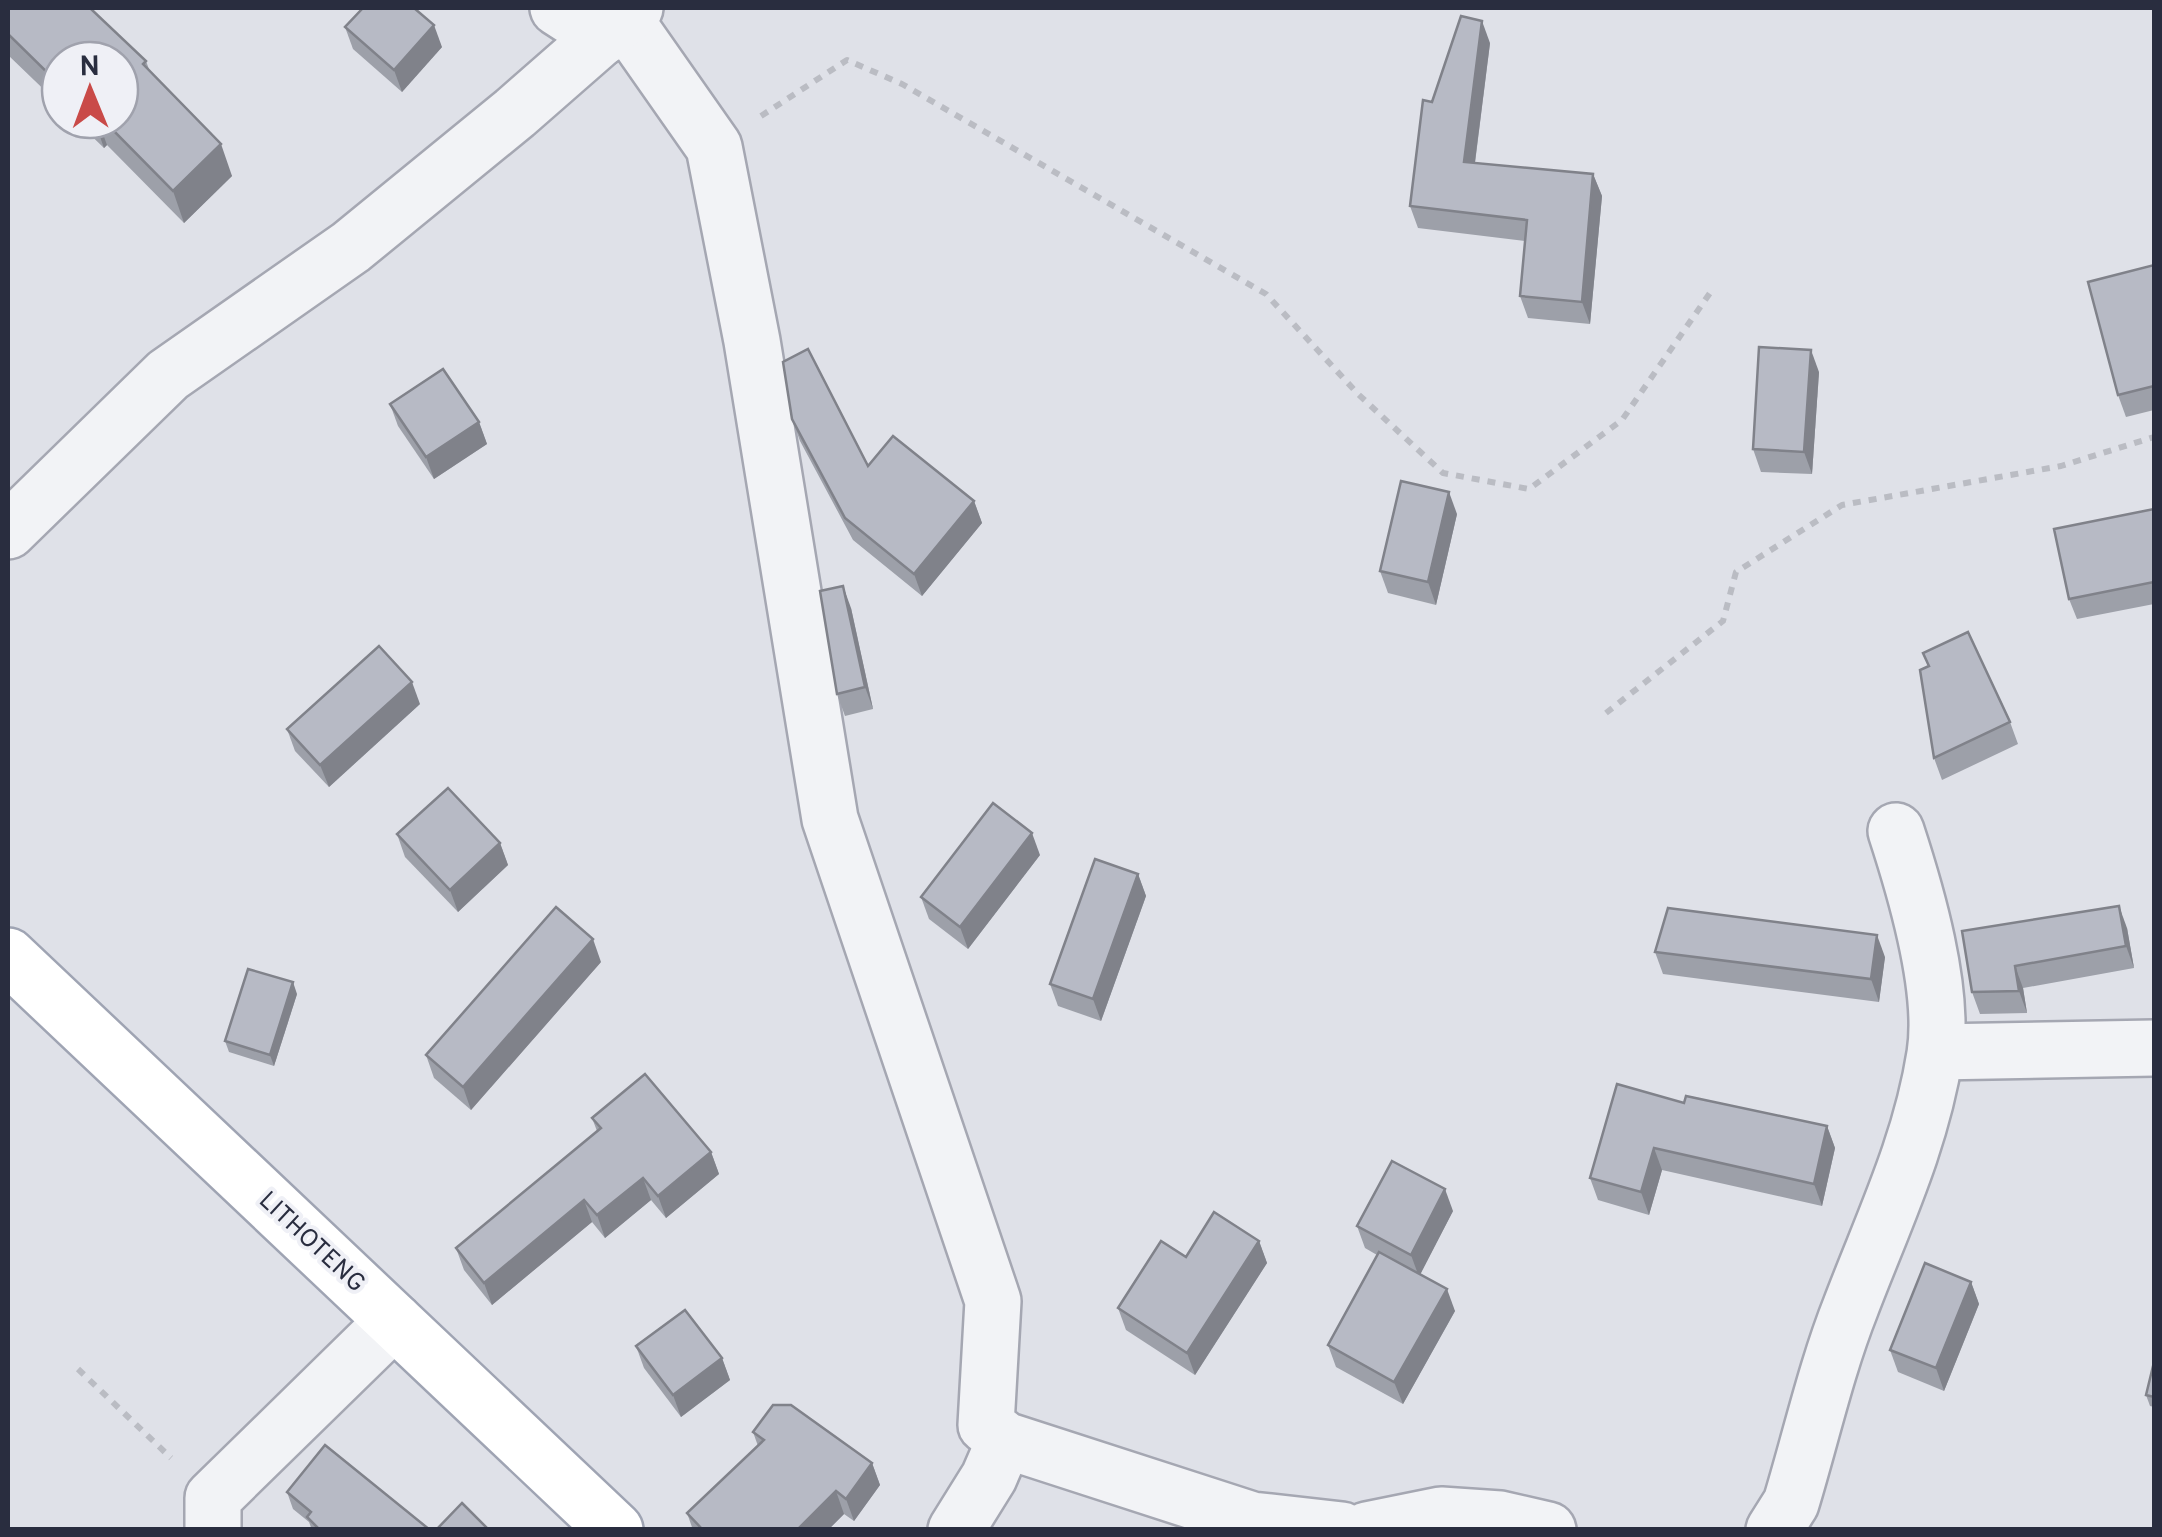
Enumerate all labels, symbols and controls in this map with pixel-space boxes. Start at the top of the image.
north arrow [40,40,140,140]
text: N [79,50,100,86]
street label: LITHOTENG [251,1186,371,1300]

